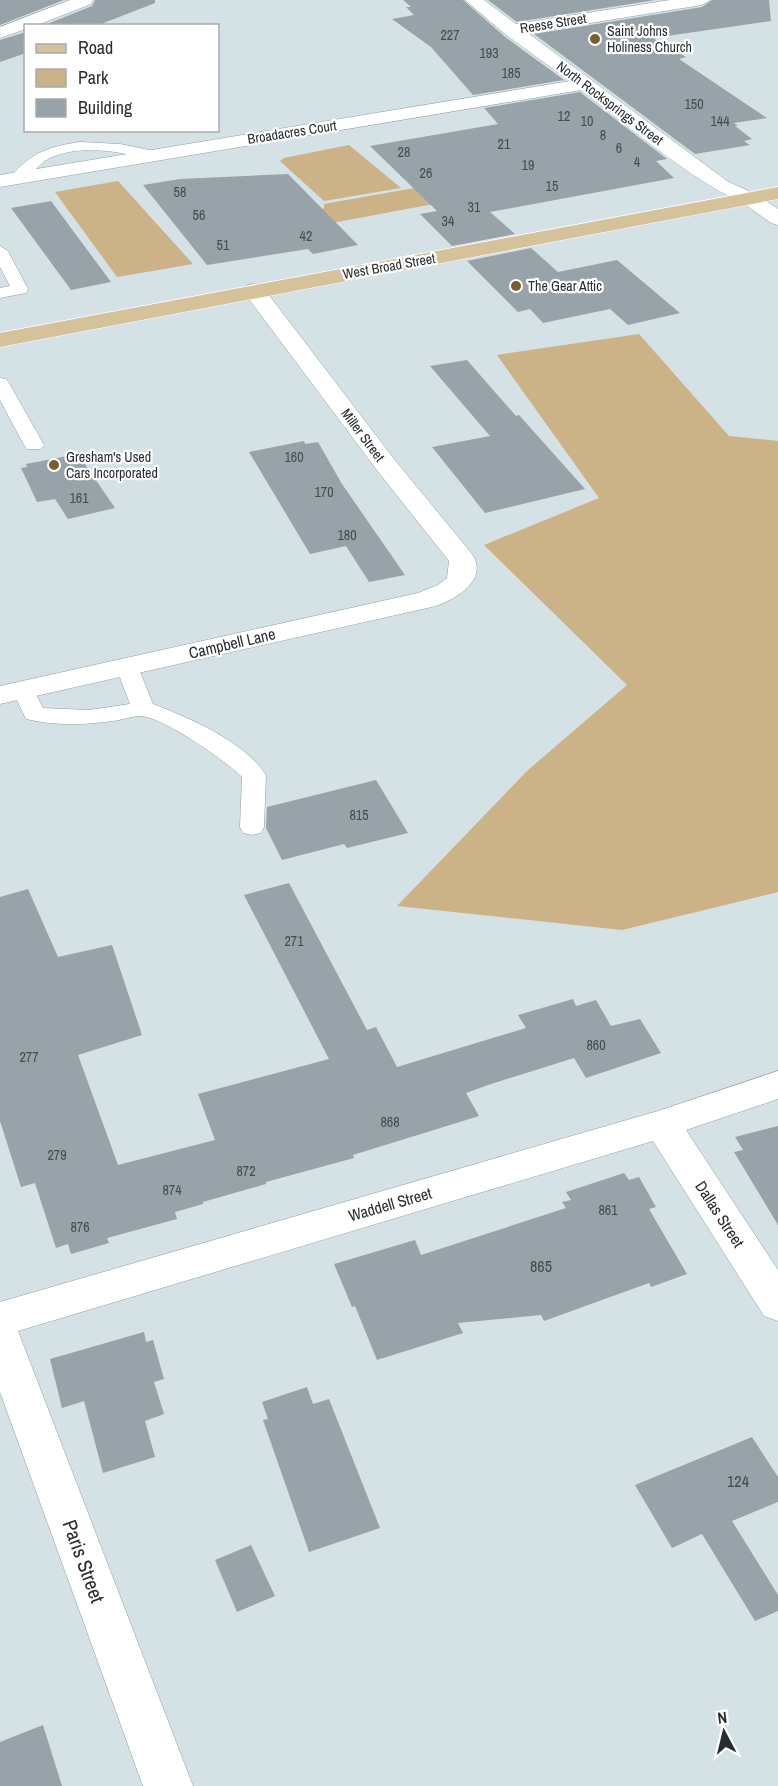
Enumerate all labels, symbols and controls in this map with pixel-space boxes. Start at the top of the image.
street label: Reese Street [518,9,588,37]
place label: Saint Johns Holiness Church [607,22,692,56]
legend [24,24,219,132]
house number: 227 [440,26,460,44]
marker: Saint Johns Holiness Church [588,32,602,46]
text: Road [78,35,113,60]
house number: 193 [479,44,499,62]
street label: North Rocksprings Street [553,57,667,149]
house number: 185 [501,64,521,82]
text: Park [78,65,109,90]
text: Building [78,95,133,120]
house number: 150 [684,95,704,113]
house number: 12 [558,107,570,125]
house number: 10 [581,112,593,130]
house number: 144 [710,112,730,130]
street label: Broadacres Court [246,116,338,148]
house number: 8 [600,126,606,144]
house number: 21 [498,135,511,153]
house number: 6 [616,139,622,157]
house number: 28 [398,143,410,161]
house number: 4 [634,153,641,171]
house number: 19 [522,156,534,174]
house number: 26 [420,164,432,182]
house number: 15 [546,177,558,195]
house number: 58 [174,183,186,201]
house number: 31 [468,198,481,216]
house number: 56 [193,206,205,224]
house number: 34 [442,212,455,230]
house number: 42 [300,227,312,245]
house number: 51 [217,236,230,254]
street label: West Broad Street [341,249,437,283]
place label: The Gear Attic [528,277,602,295]
marker: The Gear Attic [509,279,523,293]
street label: Miller Street [337,405,389,465]
place label: Gresham's Used Cars Incorporated [66,448,158,482]
house number: 160 [284,448,304,466]
marker: Gresham's Used Cars Incorporated [47,458,61,472]
house number: 170 [314,483,334,501]
house number: 161 [69,489,89,507]
house number: 180 [337,526,357,544]
street label: Campbell Lane [187,622,277,664]
house number: 815 [349,806,369,824]
house number: 271 [284,932,304,950]
house number: 860 [586,1036,606,1054]
house number: 277 [19,1048,39,1066]
house number: 868 [380,1113,400,1131]
house number: 279 [47,1146,67,1164]
house number: 872 [236,1162,256,1180]
street label: Dallas Street [690,1177,750,1252]
house number: 874 [162,1181,182,1199]
street label: Waddell Street [346,1182,434,1226]
house number: 861 [598,1201,618,1219]
house number: 876 [70,1218,90,1236]
house number: 865 [530,1255,552,1277]
house number: 124 [727,1470,749,1492]
street label: Paris Street [57,1516,112,1607]
north arrow [694,1702,754,1762]
text: N [716,1706,728,1729]

